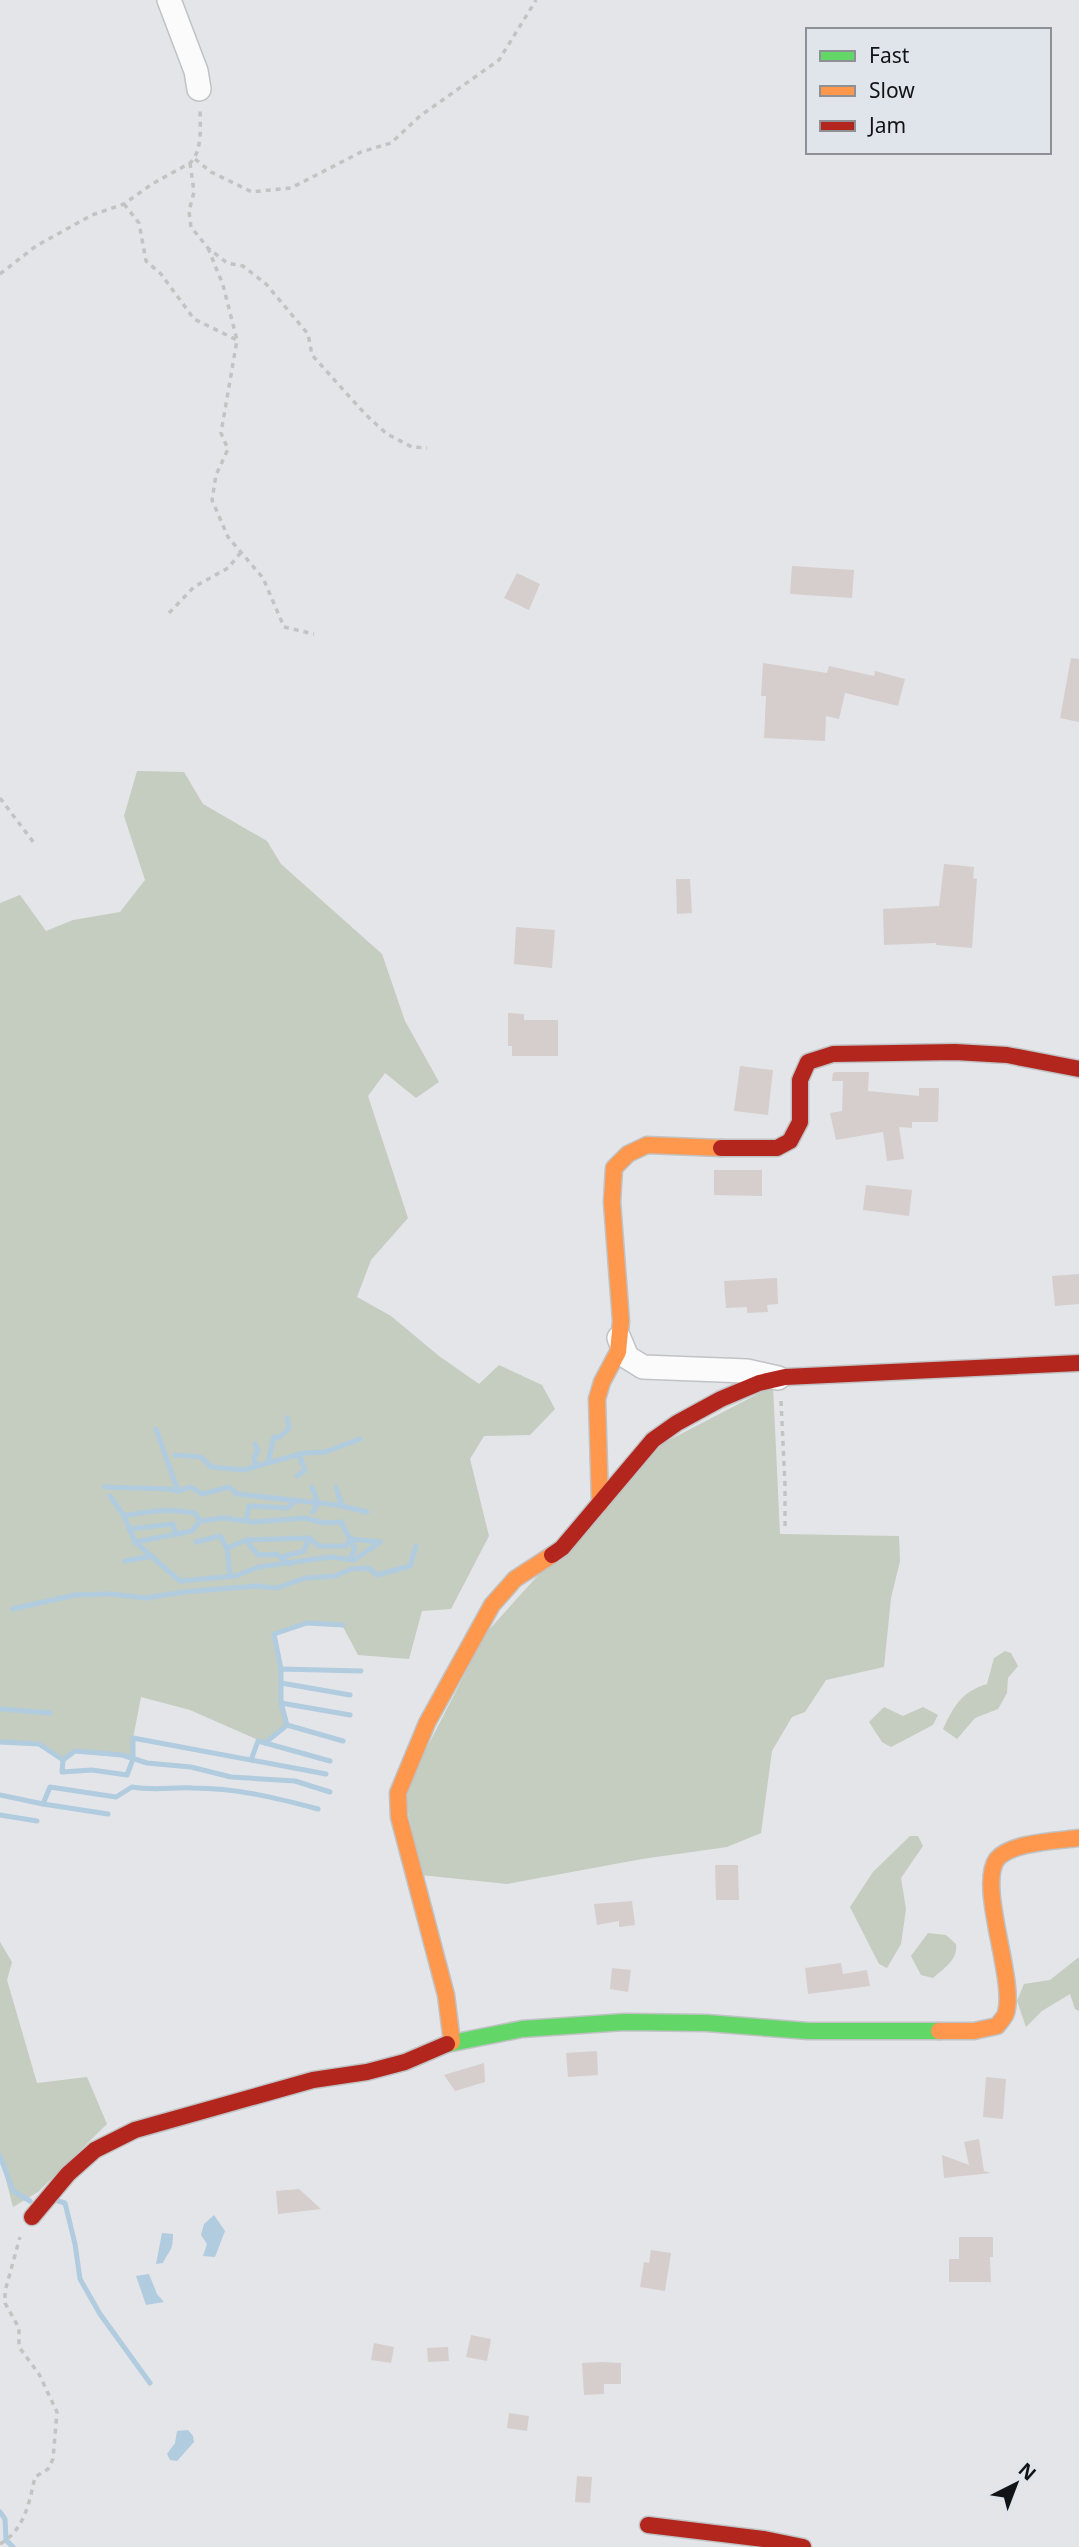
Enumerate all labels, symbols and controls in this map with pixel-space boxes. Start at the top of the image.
legend [806,28,1051,154]
text: Fast [869,41,910,69]
text: Slow [869,76,915,104]
text: Jam [867,111,906,139]
north arrow [981,2449,1051,2519]
text: N [1013,2457,1042,2486]

